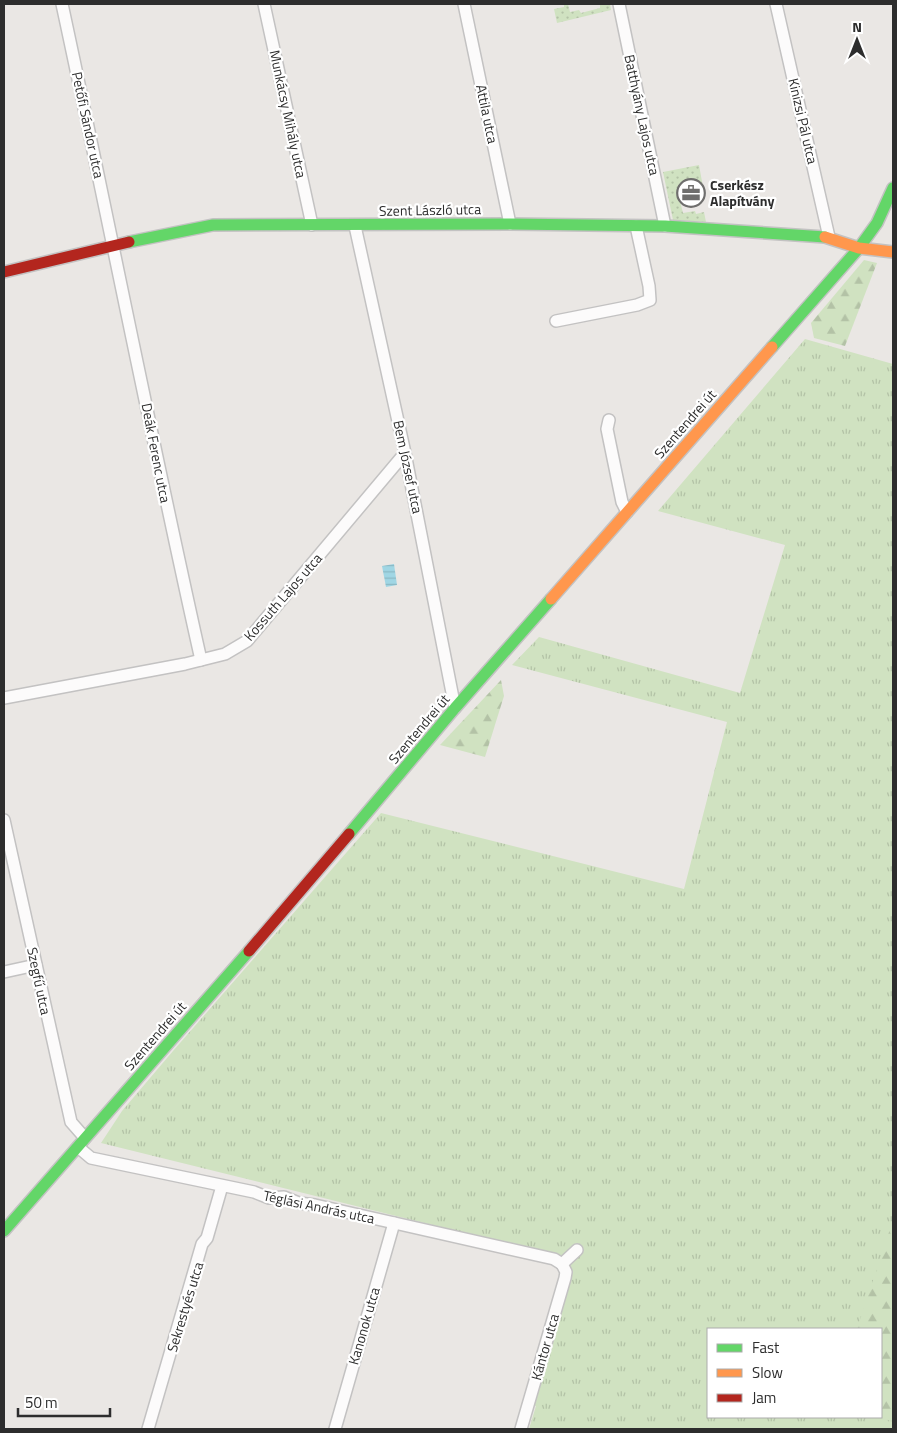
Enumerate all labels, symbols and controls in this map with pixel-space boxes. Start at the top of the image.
north arrow [832,15,882,65]
text: N [852,16,862,37]
street label: Munkácsy Mihály utca [265,48,312,180]
street label: Batthyány Lajos utca [619,53,666,177]
street label: Petőfi Sándor utca [67,70,110,180]
street label: Kinizsi Pál utca [783,76,824,166]
street label: Attila utca [471,82,504,145]
place label: Cserkész Alapítvány [710,174,774,211]
office icon: Cserkész Alapítvány [676,178,706,208]
street label: Szent László utca [379,198,481,221]
street label: Szentendrei út [649,384,721,463]
street label: Deák Ferenc utca [137,401,176,504]
street label: Bem József utca [388,418,429,516]
street label: Kossuth Lajos utca [238,548,327,645]
street label: Szentendrei út [383,689,454,768]
street label: Szegfű utca [22,945,57,1017]
street label: Szentendrei út [119,996,191,1075]
street label: Téglási András utca [261,1184,377,1229]
street label: Sekrestyés utca [161,1259,208,1355]
street label: Kanonok utca [342,1284,385,1367]
street label: Kántor utca [525,1311,564,1383]
legend [707,1328,882,1418]
text: Fast [752,1336,780,1359]
text: Slow [752,1361,783,1384]
scale bar [18,1386,110,1418]
text: Jam [752,1386,776,1409]
text: 50 m [25,1391,58,1414]

